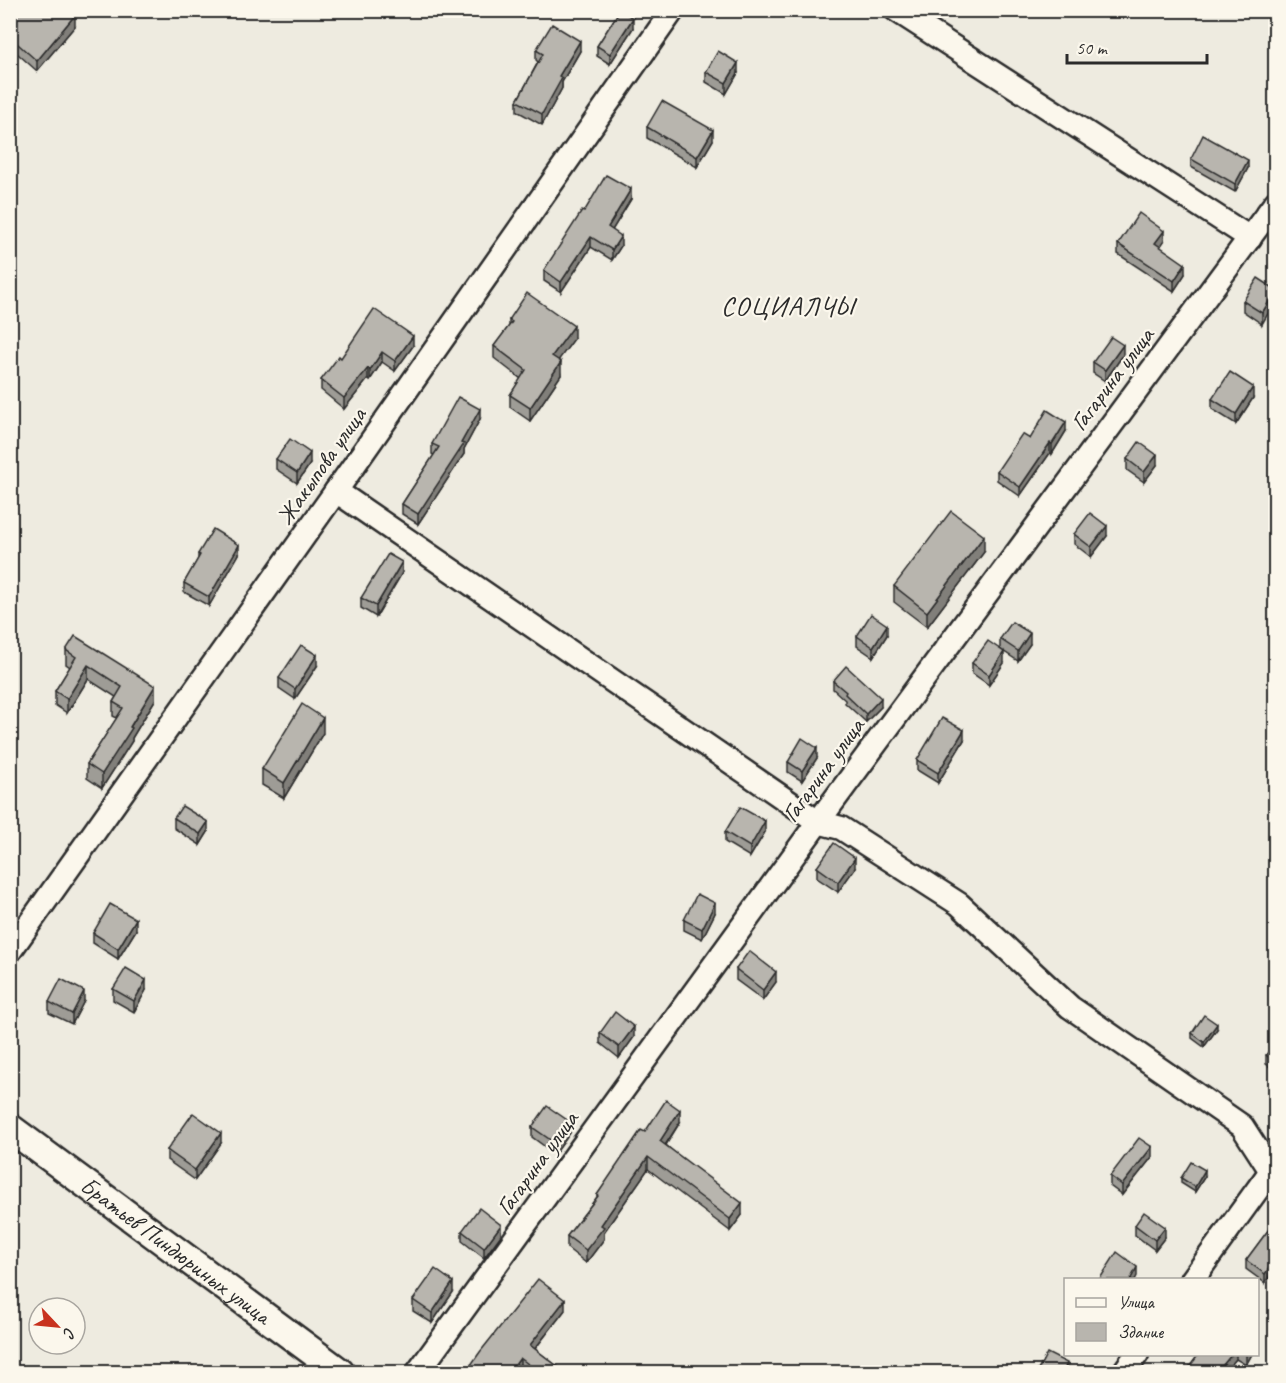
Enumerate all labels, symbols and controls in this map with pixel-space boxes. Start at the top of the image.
scale bar [1067,27,1206,65]
text: 50 m [1076,37,1109,59]
district label: СОЦИАЛЧЫ [721,289,858,323]
street label: Гагарина улица [1064,320,1161,436]
street label: Жакыпова улица [270,400,373,530]
street label: Гагарина улица [775,711,872,828]
street label: Гагарина улица [489,1104,586,1221]
street label: Братьев Пиндюриных улица [75,1170,278,1332]
legend [1064,1278,1259,1356]
text: Улица [1118,1291,1155,1313]
north arrow [27,1296,87,1356]
text: Здание [1118,1321,1164,1343]
text: С [58,1324,80,1342]

